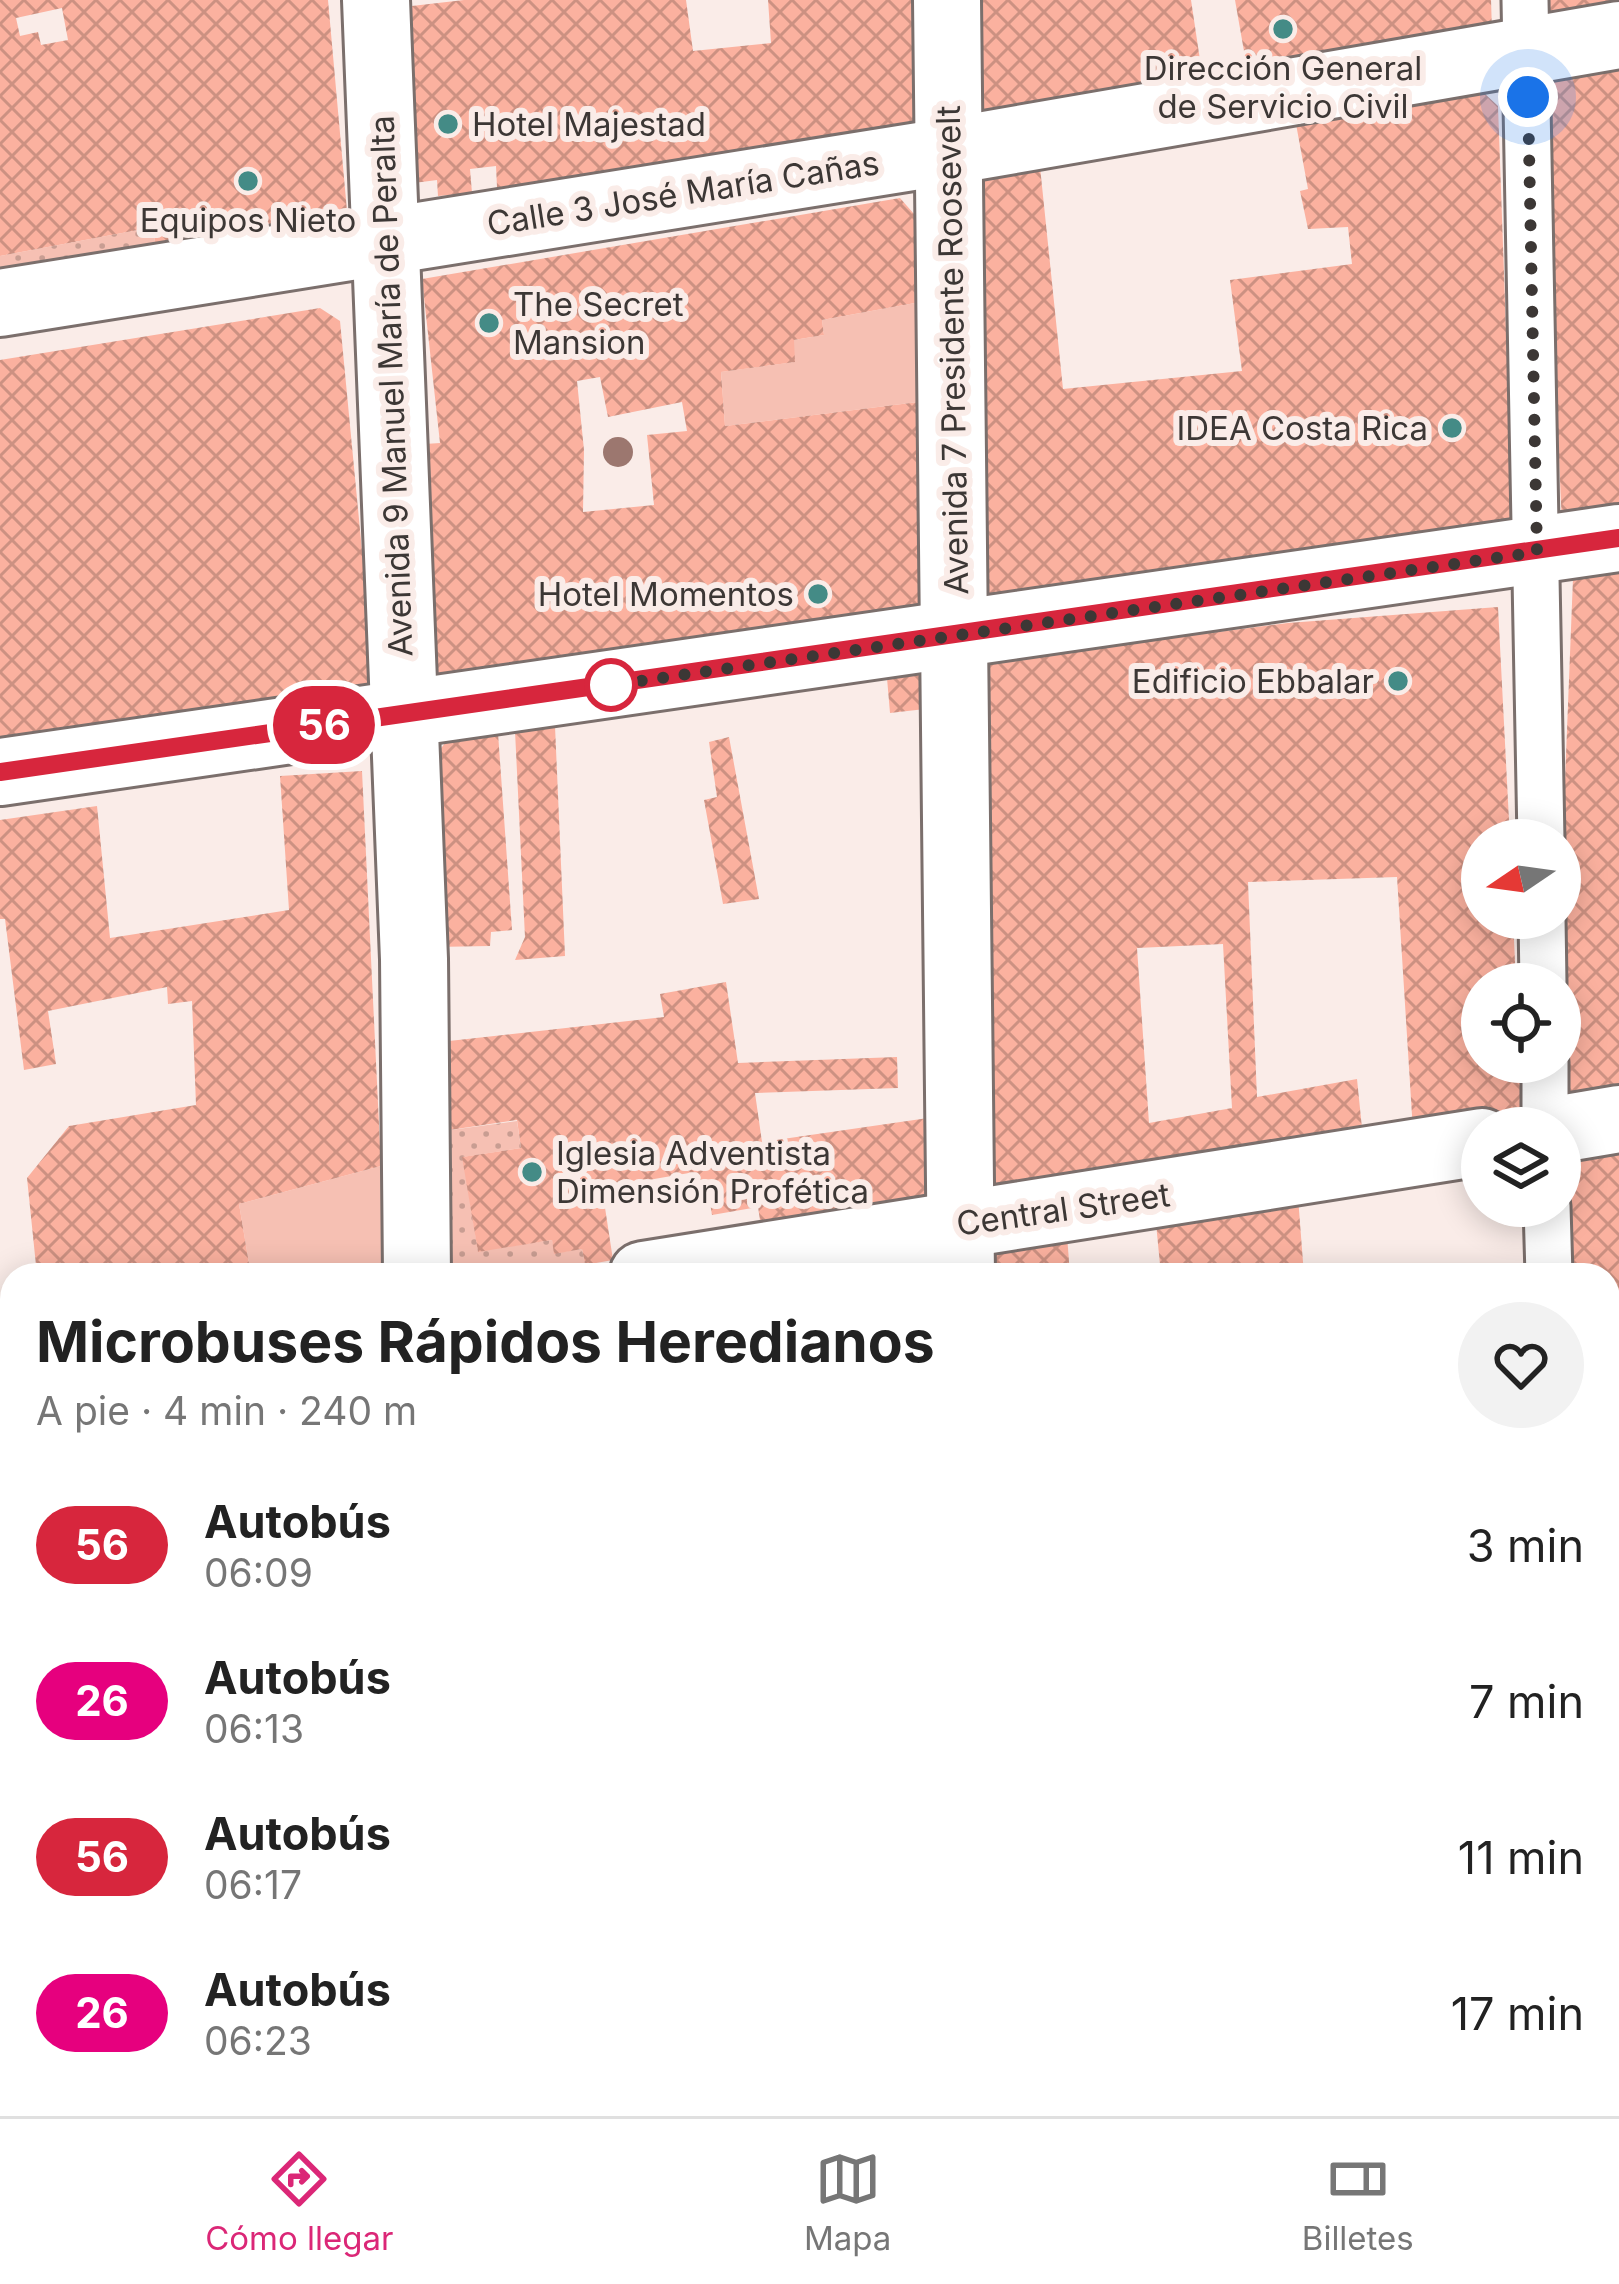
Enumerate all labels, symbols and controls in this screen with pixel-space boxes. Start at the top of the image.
marker: Dirección General de Servicio Civil [1270,16,1296,42]
place label: Dirección General de Servicio Civil [1144,48,1422,126]
your location [1498,67,1558,127]
place label: Hotel Majestad [472,104,706,144]
street label: Avenida 7 Presidente Roosevelt [928,105,976,595]
marker: Hotel Majestad [435,111,461,137]
street label: Avenida 9 Manuel María de Peralta [362,115,420,657]
street label: Calle 3 José María Cañas [484,142,882,244]
marker: Equipos Nieto [235,168,261,194]
place label: Equipos Nieto [140,200,356,240]
place label: The Secret Mansion [513,284,684,362]
marker: The Secret Mansion [476,310,502,336]
place label: IDEA Costa Rica [1176,408,1428,448]
marker: IDEA Costa Rica [1439,415,1465,441]
place label: Hotel Momentos [538,574,794,614]
marker: Hotel Momentos [805,581,831,607]
unlabelled marker [586,660,636,710]
place label: Edificio Ebbalar [1132,661,1374,701]
marker: Edificio Ebbalar [1385,668,1411,694]
line badge: 56 [270,686,378,764]
text: 56 [297,699,351,750]
north arrow [1461,819,1581,939]
map controls [1461,819,1581,1227]
button: locate [1461,963,1581,1083]
button: layers [1461,1107,1581,1227]
place label: Iglesia Adventista Dimensión Profética [556,1133,869,1211]
marker: Iglesia Adventista Dimensión Profética [519,1159,545,1185]
street label: Central Street [954,1174,1172,1244]
button: heart [1458,1302,1584,1428]
text: Microbuses Rápidos Heredianos [36,1307,935,1376]
text: A pie · 4 min · 240 m [36,1387,417,1434]
text: Autobús [204,1494,391,1549]
text: 3 min [1467,1518,1584,1573]
text: 56 [75,1519,129,1570]
text: 06:09 [204,1549,313,1596]
text: Autobús [204,1650,391,1705]
text: 7 min [1469,1674,1584,1729]
text: 26 [75,1675,129,1726]
text: 06:13 [204,1705,304,1752]
text: Autobús [204,1806,391,1861]
text: 11 min [1458,1830,1584,1885]
text: 56 [75,1831,129,1882]
text: 06:17 [204,1861,302,1908]
text: Autobús [204,1962,391,2017]
text: 17 min [1451,1986,1584,2041]
text: 26 [75,1987,129,2038]
text: 06:23 [204,2017,312,2064]
tab: Cómo llegar [205,2146,394,2258]
tab: Mapa [804,2146,891,2258]
tab: Billetes [1302,2146,1414,2258]

